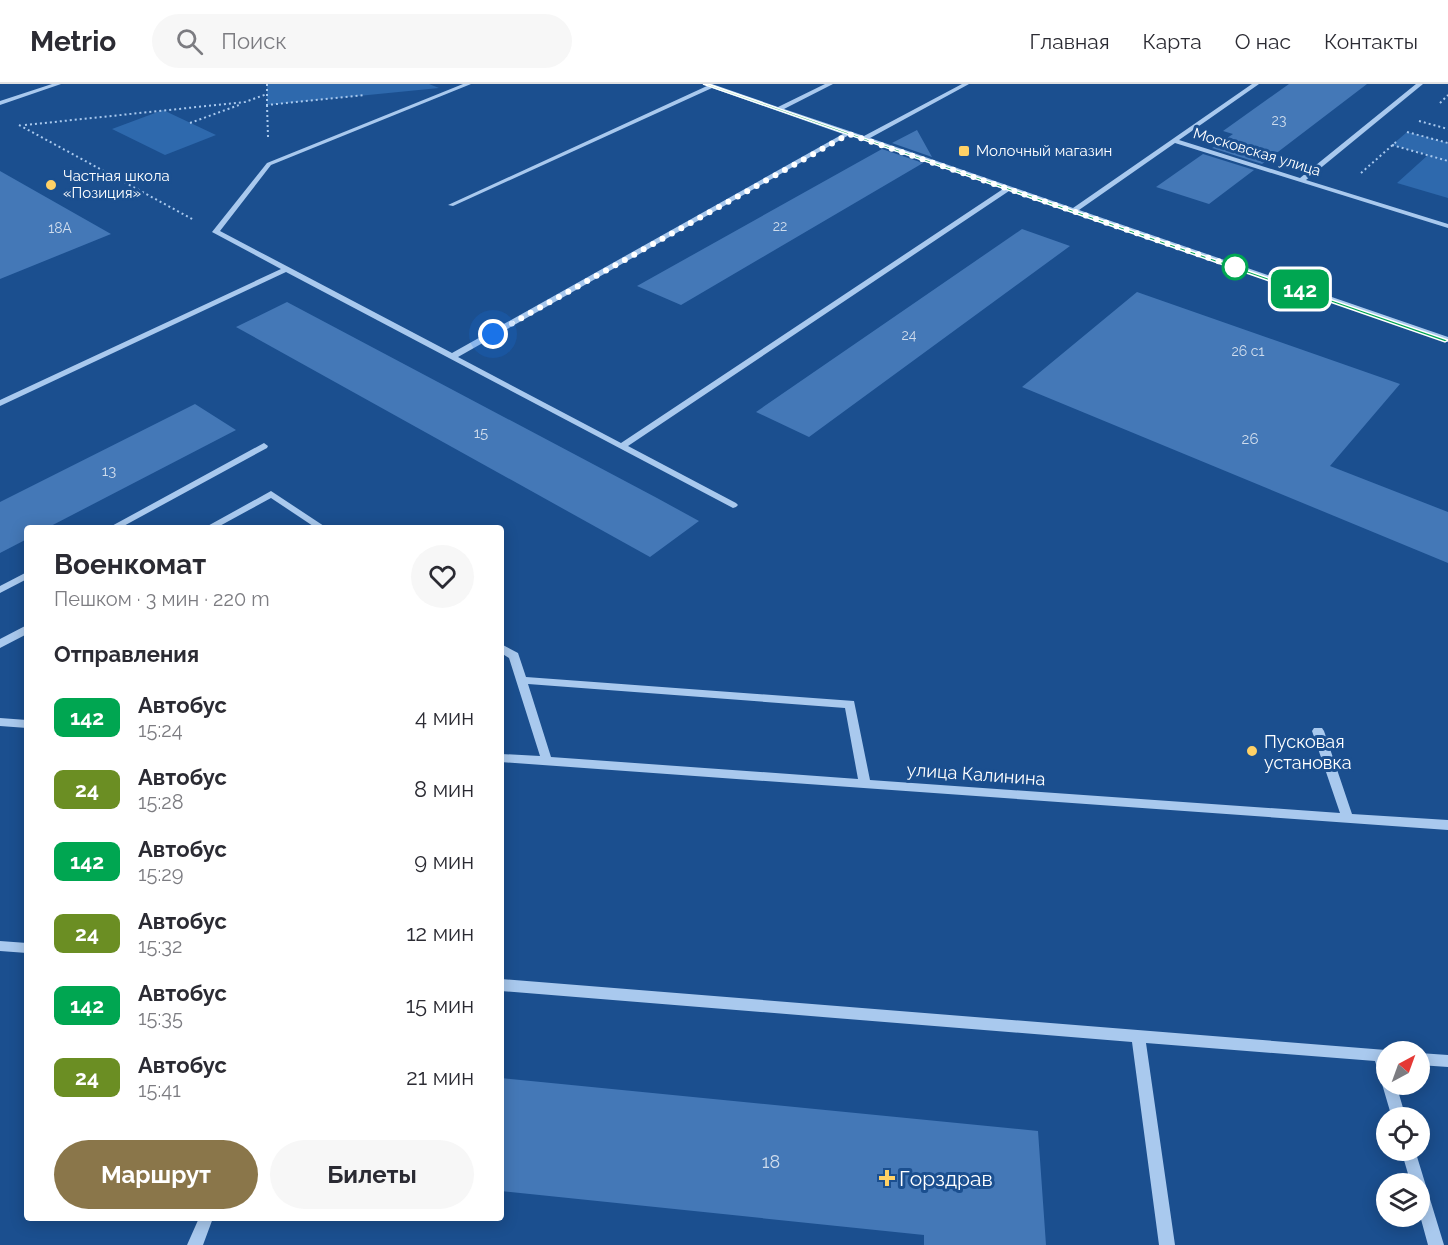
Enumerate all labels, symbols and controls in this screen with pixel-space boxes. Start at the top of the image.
search box [152,14,572,68]
text: Metrio [30,25,116,58]
icon: search [173,25,206,58]
text: Поиск [221,28,287,54]
text: Главная [1030,29,1110,54]
text: Карта [1143,29,1202,54]
text: О нас [1235,29,1291,54]
text: Контакты [1324,29,1418,54]
house number: 23 [1272,112,1286,128]
street label: Московская улица [1191,124,1323,180]
place label: Молочный магазин [976,142,1112,160]
marker: Молочный магазин [957,144,971,158]
place label: Частная школа «Позиция» [63,167,170,202]
marker: Частная школа «Позиция» [44,178,58,192]
house number: 22 [773,218,787,234]
house number: 18А [48,220,72,236]
unlabelled marker [1222,254,1248,280]
line badge: 142 [1266,270,1334,308]
text: 142 [1283,277,1317,302]
your location [478,319,508,349]
house number: 24 [902,327,917,343]
house number: 26 с1 [1232,343,1264,359]
house number: 15 [474,424,488,442]
house number: 26 [1242,430,1258,448]
house number: 13 [102,462,116,480]
button: heart [411,545,474,608]
text: Военкомат [54,548,206,581]
text: Пешком · 3 мин · 220 m [54,587,270,611]
text: Отправления [54,641,199,667]
text: Автобус [138,692,227,718]
text: 4 мин [415,704,474,730]
text: 142 [70,705,104,730]
text: 15:24 [138,718,183,742]
place label: Пусковая установка [1264,731,1352,773]
marker: Пусковая установка [1245,744,1259,758]
street label: улица Калинина [906,759,1046,789]
text: Автобус [138,764,227,790]
text: 8 мин [414,776,474,802]
text: 24 [75,777,99,802]
text: 15:28 [138,790,184,814]
text: Автобус [138,836,227,862]
text: 9 мин [414,848,474,874]
text: 142 [70,849,104,874]
text: 15:29 [138,862,183,886]
text: Автобус [138,908,227,934]
text: 12 мин [406,920,474,946]
text: 24 [75,921,99,946]
text: 15:32 [138,934,182,958]
text: Автобус [138,980,227,1006]
text: 15 мин [406,992,474,1018]
text: 142 [70,993,104,1018]
text: 15:35 [138,1006,183,1030]
north arrow [1376,1041,1430,1095]
map controls [1376,1041,1430,1227]
text: Автобус [138,1052,227,1078]
text: 21 мин [406,1064,474,1090]
text: 24 [75,1065,99,1090]
text: 15:41 [138,1078,181,1102]
button: locate [1376,1107,1430,1161]
button: Маршрут [54,1140,258,1209]
button: Билеты [270,1140,474,1209]
house number: 18 [762,1151,780,1172]
place label: Горздрав [899,1166,993,1191]
marker: Горздрав [880,1171,894,1185]
button: layers [1376,1173,1430,1227]

